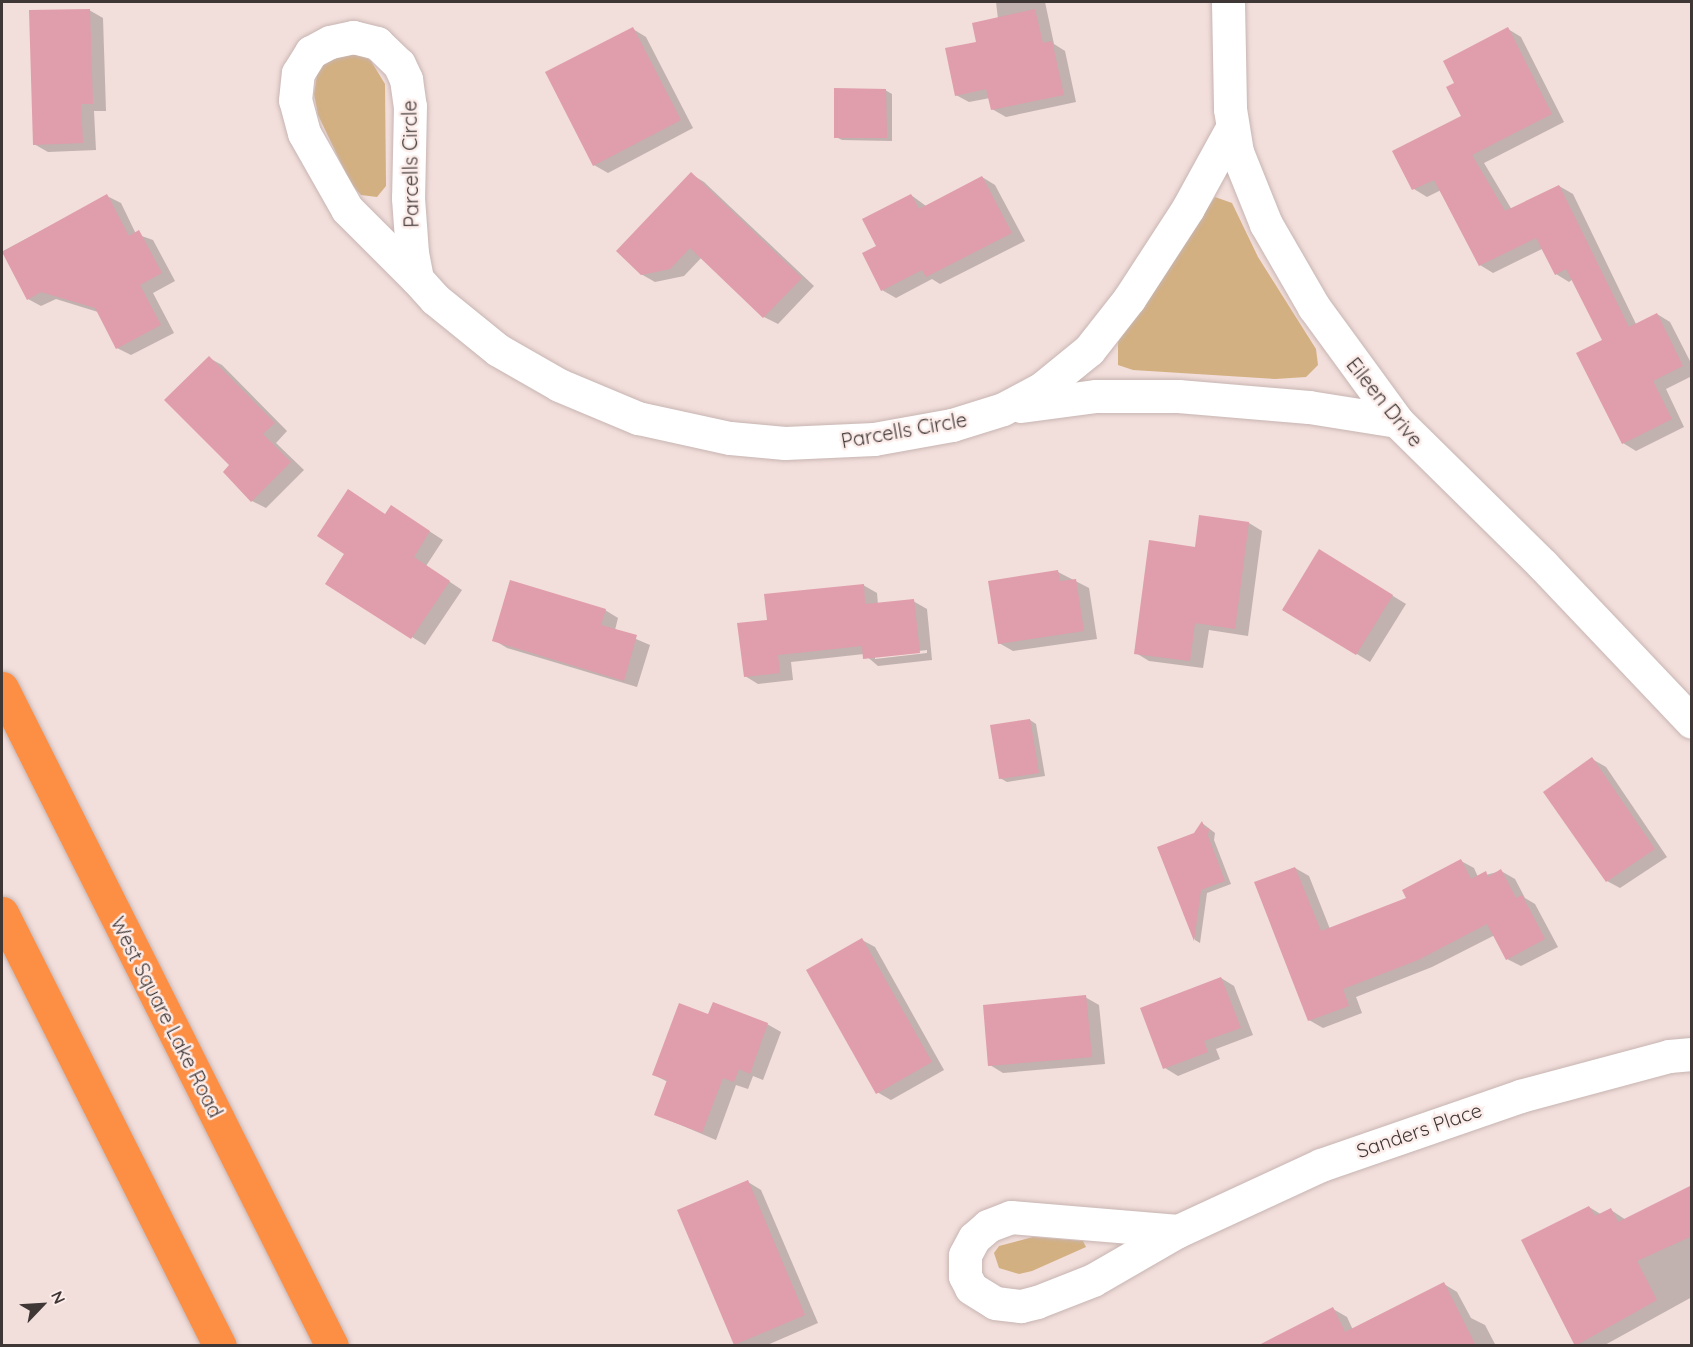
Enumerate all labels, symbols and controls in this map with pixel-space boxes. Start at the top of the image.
street label: Parcells Circle [397,100,423,228]
street label: Eileen Drive [1342,353,1428,451]
street label: Parcells Circle [839,407,969,453]
street label: West Square Lake Road [106,913,228,1121]
street label: Sanders Place [1353,1097,1485,1163]
north arrow [12,1275,72,1335]
text: N [47,1288,70,1307]

